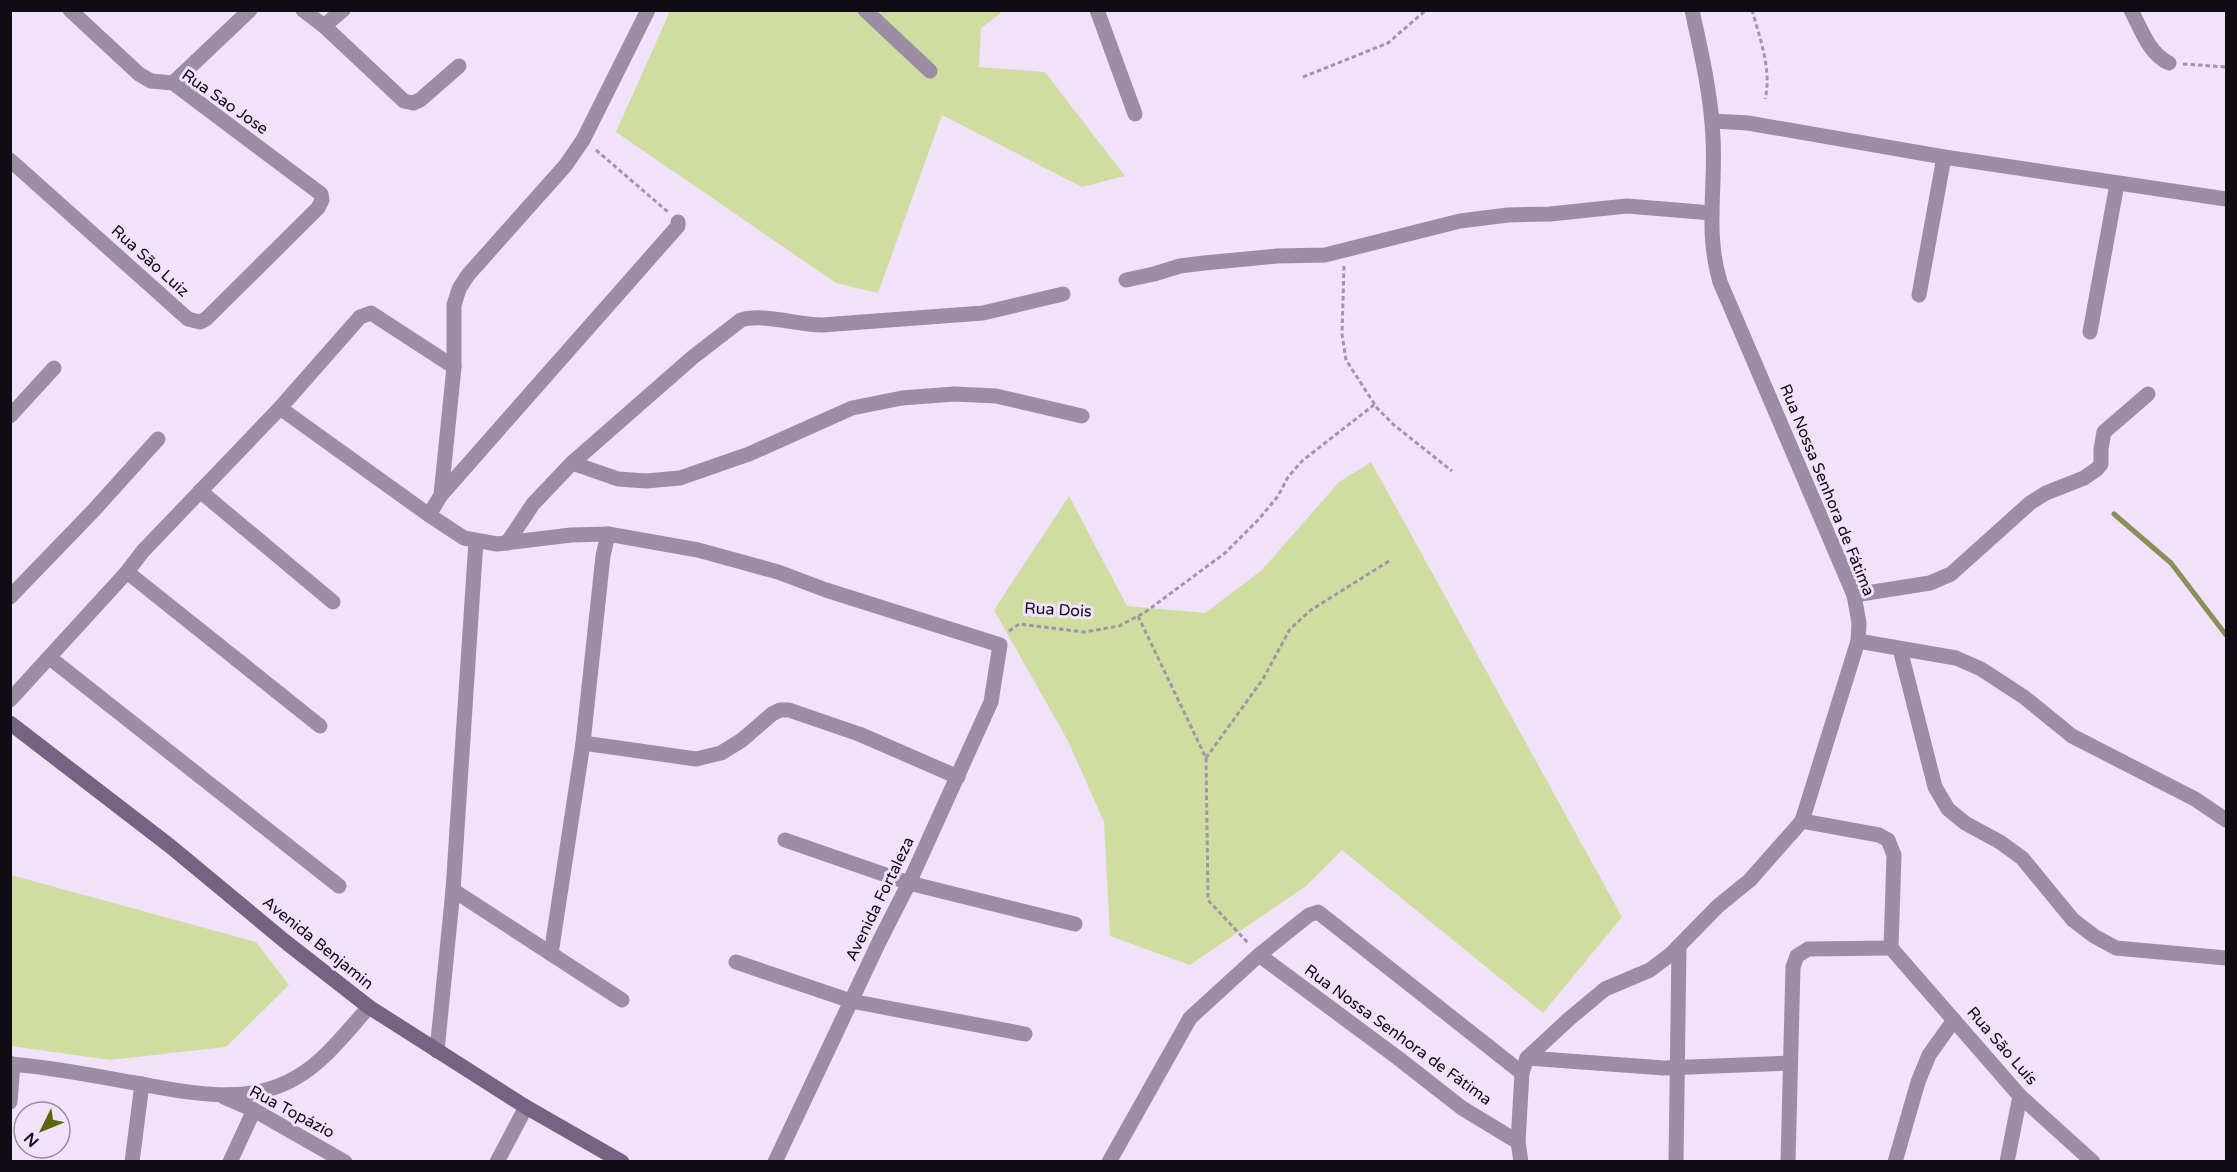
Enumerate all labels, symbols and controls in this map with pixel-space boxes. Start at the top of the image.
street label: Rua Sao Jose [178,65,272,139]
street label: Rua São Luiz [107,221,193,301]
street label: Rua Nossa Senhora de Fátima [1775,381,1879,599]
street label: Rua Dois [1024,598,1092,622]
street label: Avenida Fortaleza [841,834,919,964]
street label: Avenida Benjamin [258,892,378,994]
street label: Rua Nossa Senhora de Fátima [1300,960,1496,1110]
street label: Rua São Luís [1962,1003,2042,1089]
street label: Rua Topázio [246,1081,338,1143]
north arrow [12,1100,72,1160]
text: N [20,1128,43,1151]

